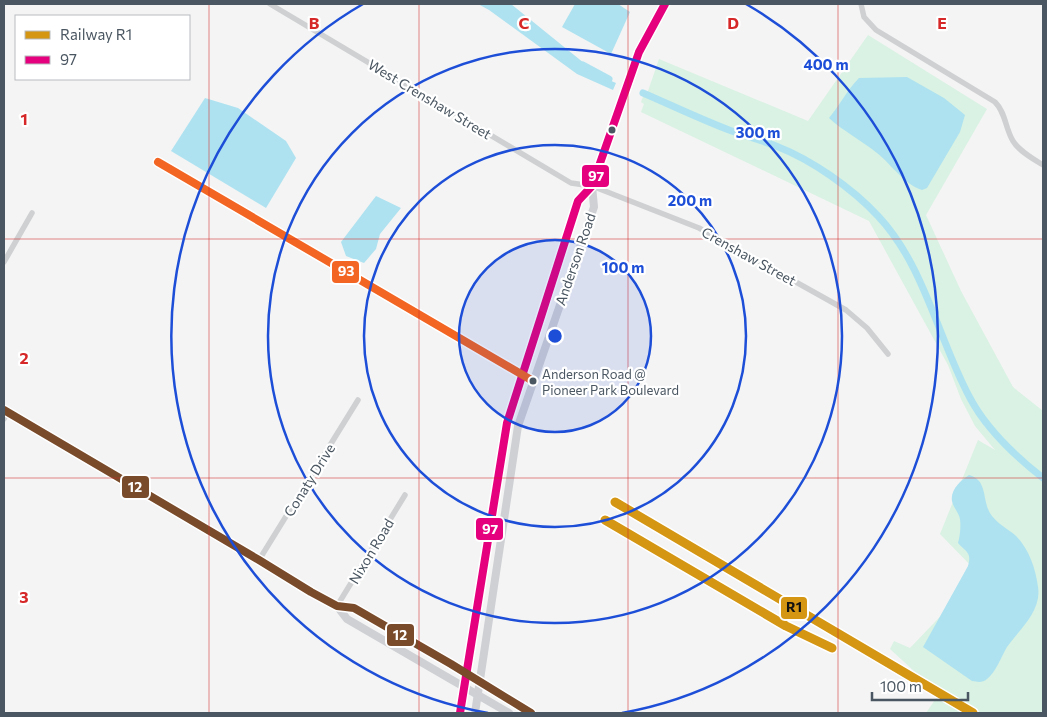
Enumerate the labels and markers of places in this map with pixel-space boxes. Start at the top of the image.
unlabelled marker [607,125,617,135]
centre of rings [546,327,564,345]
place label: Anderson Road @ Pioneer Park Boulevard [542,366,679,398]
marker: Anderson Road @ Pioneer Park Boulevard [528,376,538,386]

